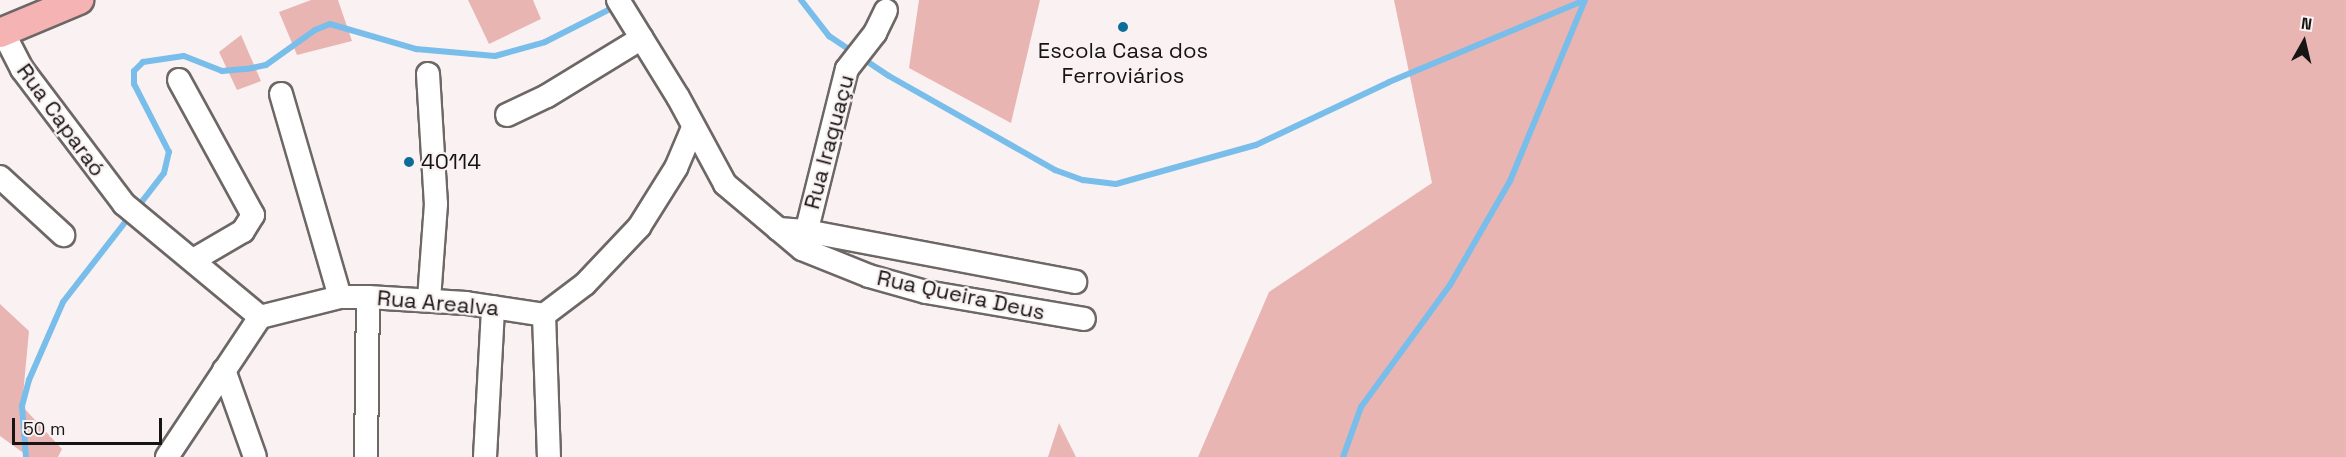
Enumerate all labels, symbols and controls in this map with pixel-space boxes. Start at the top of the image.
north arrow [2274,12,2334,72]
text: N [2300,13,2313,35]
marker: Escola Casa dos Ferroviários [1116,20,1130,34]
place label: Escola Casa dos Ferroviários [1038,37,1208,88]
street label: Rua Caparaó [11,58,111,182]
street label: Rua Iraguaçu [798,72,860,212]
place label: 40114 [421,149,481,175]
marker: 40114 [402,155,416,169]
street label: Rua Queira Deus [875,264,1047,326]
street label: Rua Arealva [376,285,500,321]
scale bar [15,406,165,444]
text: 50 m [23,417,65,440]

